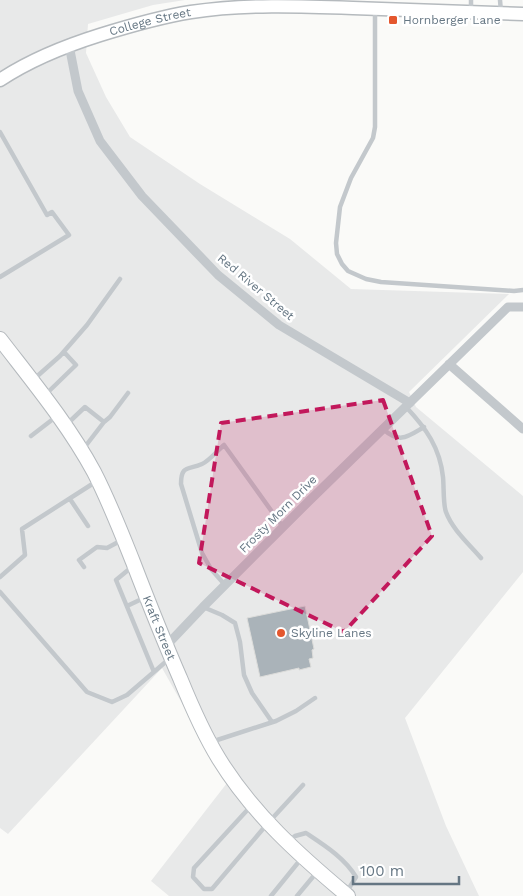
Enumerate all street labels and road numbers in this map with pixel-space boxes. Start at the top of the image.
street label: College Street [108,5,192,39]
street label: Red River Street [215,251,297,323]
street label: Frosty Morn Drive [236,472,320,556]
street label: Kraft Street [140,593,178,662]

